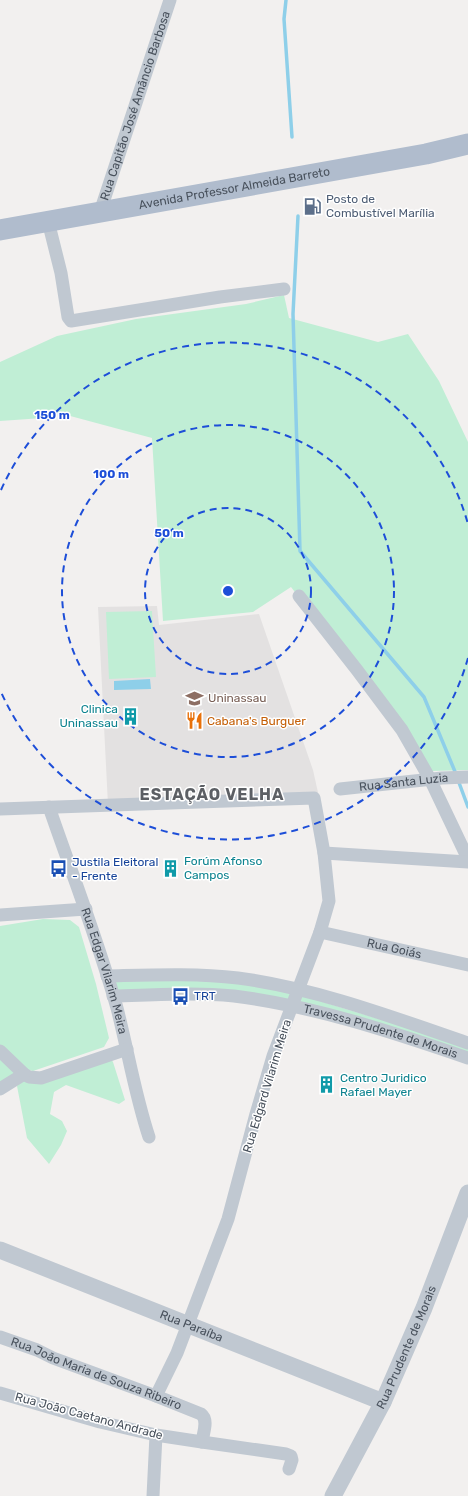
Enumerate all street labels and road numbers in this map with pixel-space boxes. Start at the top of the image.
street label: Rua Capitão José Amâncio Barbosa [97,9,173,202]
street label: Avenida Professor Almeida Barreto [138,164,331,212]
street label: Rua Santa Luzia [358,771,449,794]
street label: Rua Edgar Vilarim Meira [78,906,130,1035]
street label: Rua Goiás [366,936,423,961]
street label: Travessa Prudente de Morais [302,1002,459,1061]
street label: Rua Edgard Vilarim Meira [240,1018,294,1154]
street label: Rua Prudente de Morais [374,1284,439,1411]
street label: Rua Paraíba [158,1307,225,1345]
street label: Rua João Maria de Souza Ribeiro [9,1334,184,1413]
street label: Rua João Caetano Andrade [14,1390,165,1443]

